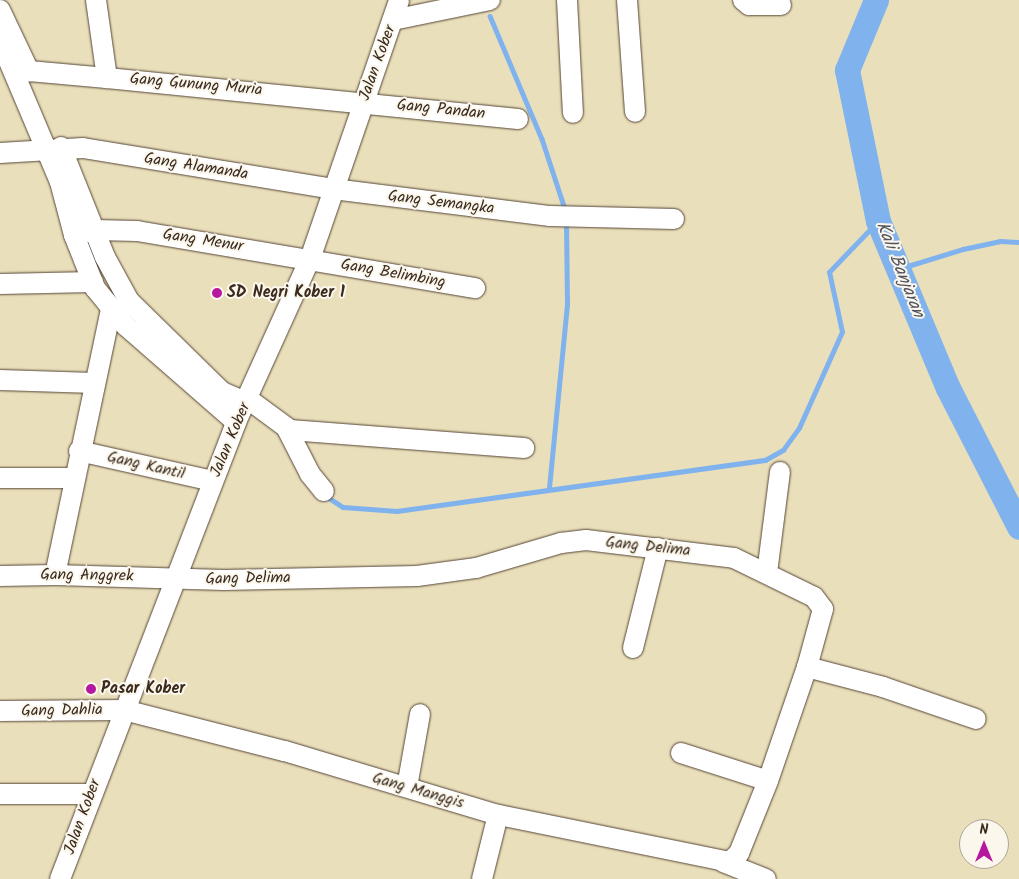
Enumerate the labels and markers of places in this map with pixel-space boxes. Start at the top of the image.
place label: SD Negri Kober 1 [227,283,345,303]
marker: SD Negri Kober 1 [211,287,223,299]
place label: Pasar Kober [101,679,185,699]
marker: Pasar Kober [85,683,97,695]

